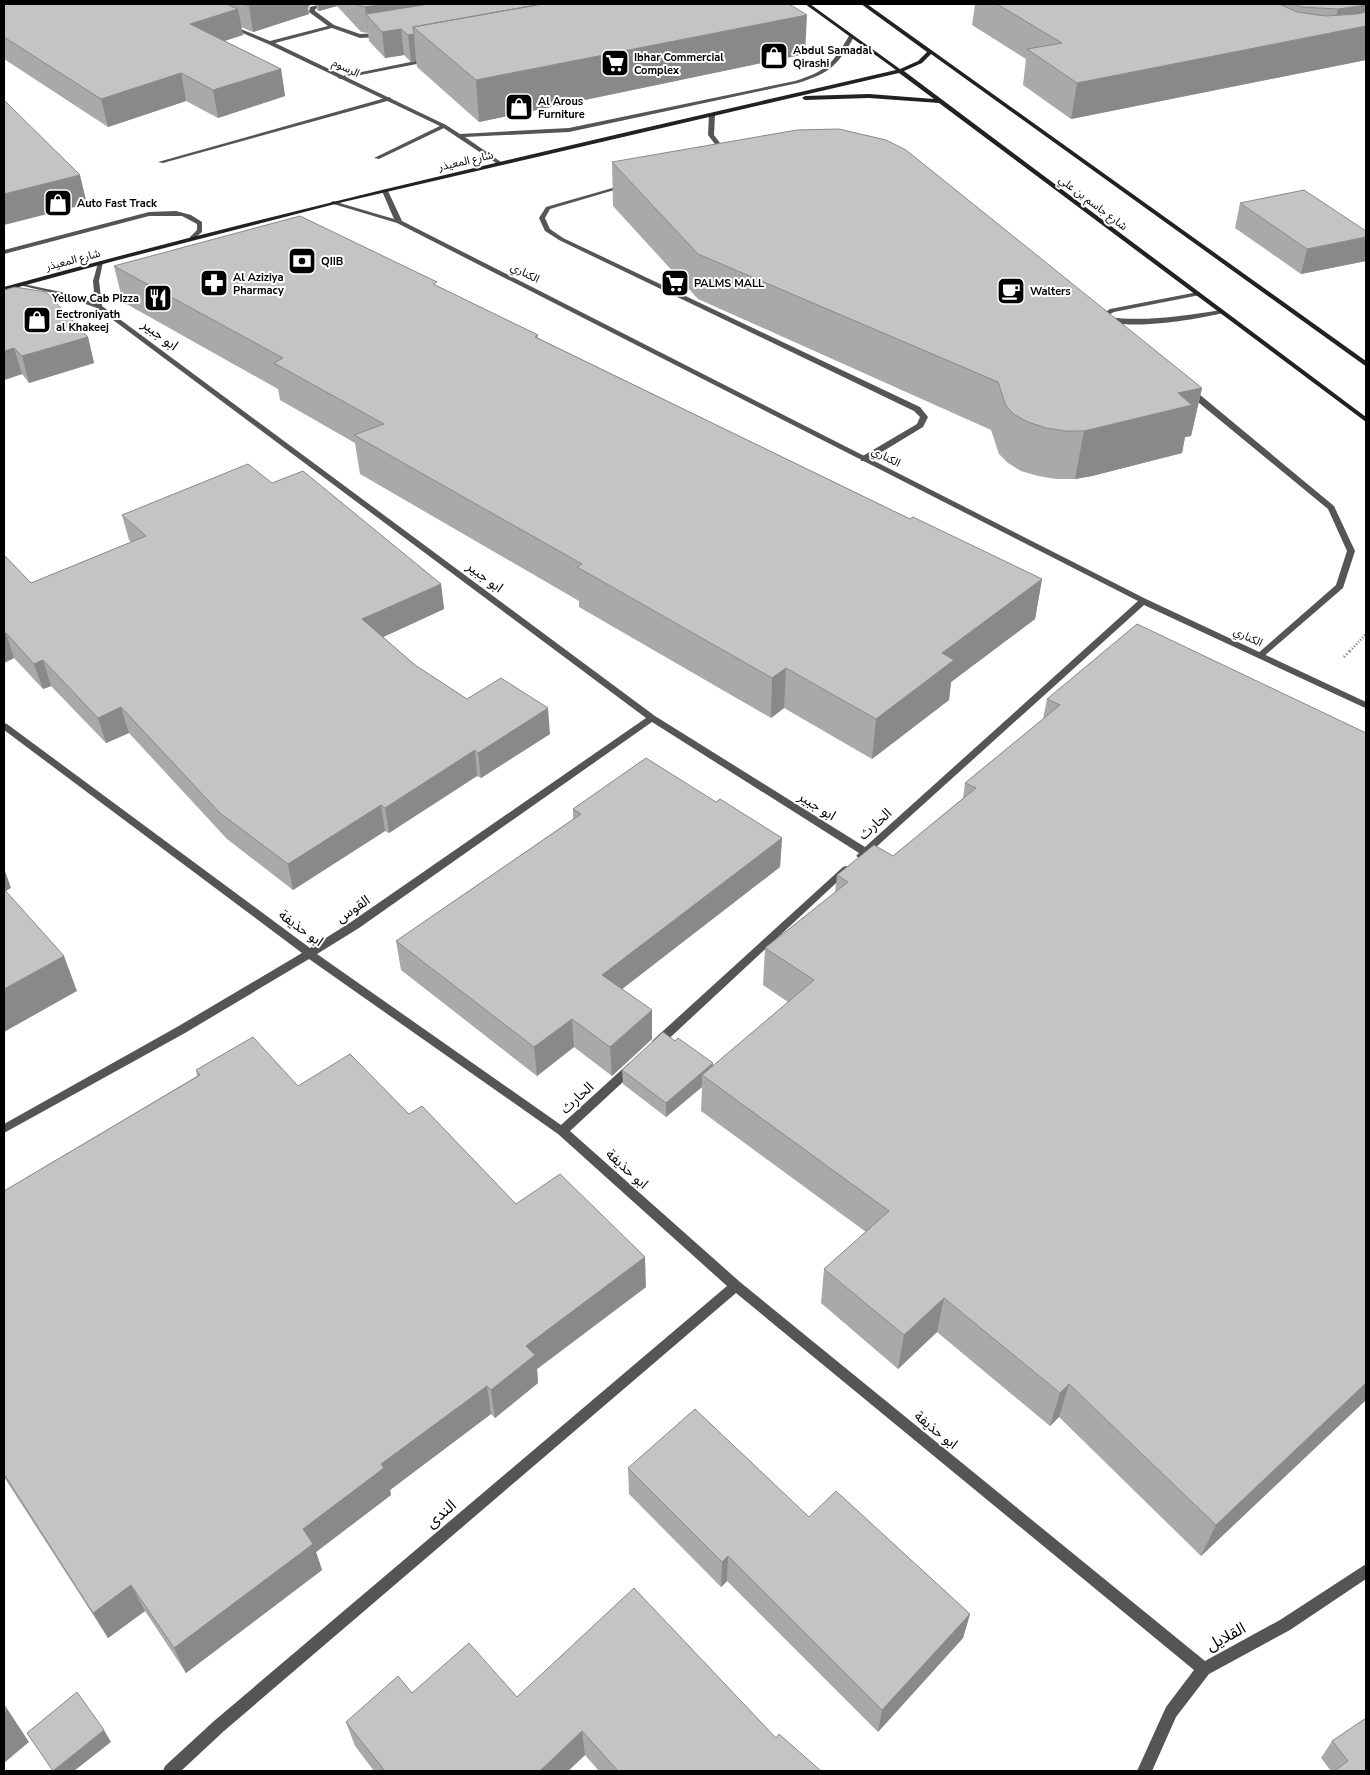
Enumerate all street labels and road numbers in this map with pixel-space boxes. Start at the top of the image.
street label: الرسوم [330,55,362,81]
street label: شارع المعيذر [436,147,495,175]
street label: شارع جاسم بن علي [1055,172,1131,235]
street label: شارع المعيذر [43,245,102,275]
street label: الكناري [507,259,542,288]
street label: ابو جبير [137,314,182,355]
street label: الكناري [868,443,903,472]
street label: ابو جبير [462,556,507,597]
street label: الكناري [1230,624,1265,652]
street label: ابو جبير [794,787,839,825]
street label: الحارث [854,804,896,844]
street label: القوس [332,891,374,927]
street label: ابو حذيفة [275,905,327,951]
street label: الحارث [556,1078,598,1118]
street label: ابو حذيفة [602,1145,652,1193]
street label: ابو حذيفة [910,1407,962,1453]
street label: الندى [421,1495,461,1533]
street label: القلايل [1202,1617,1250,1657]

